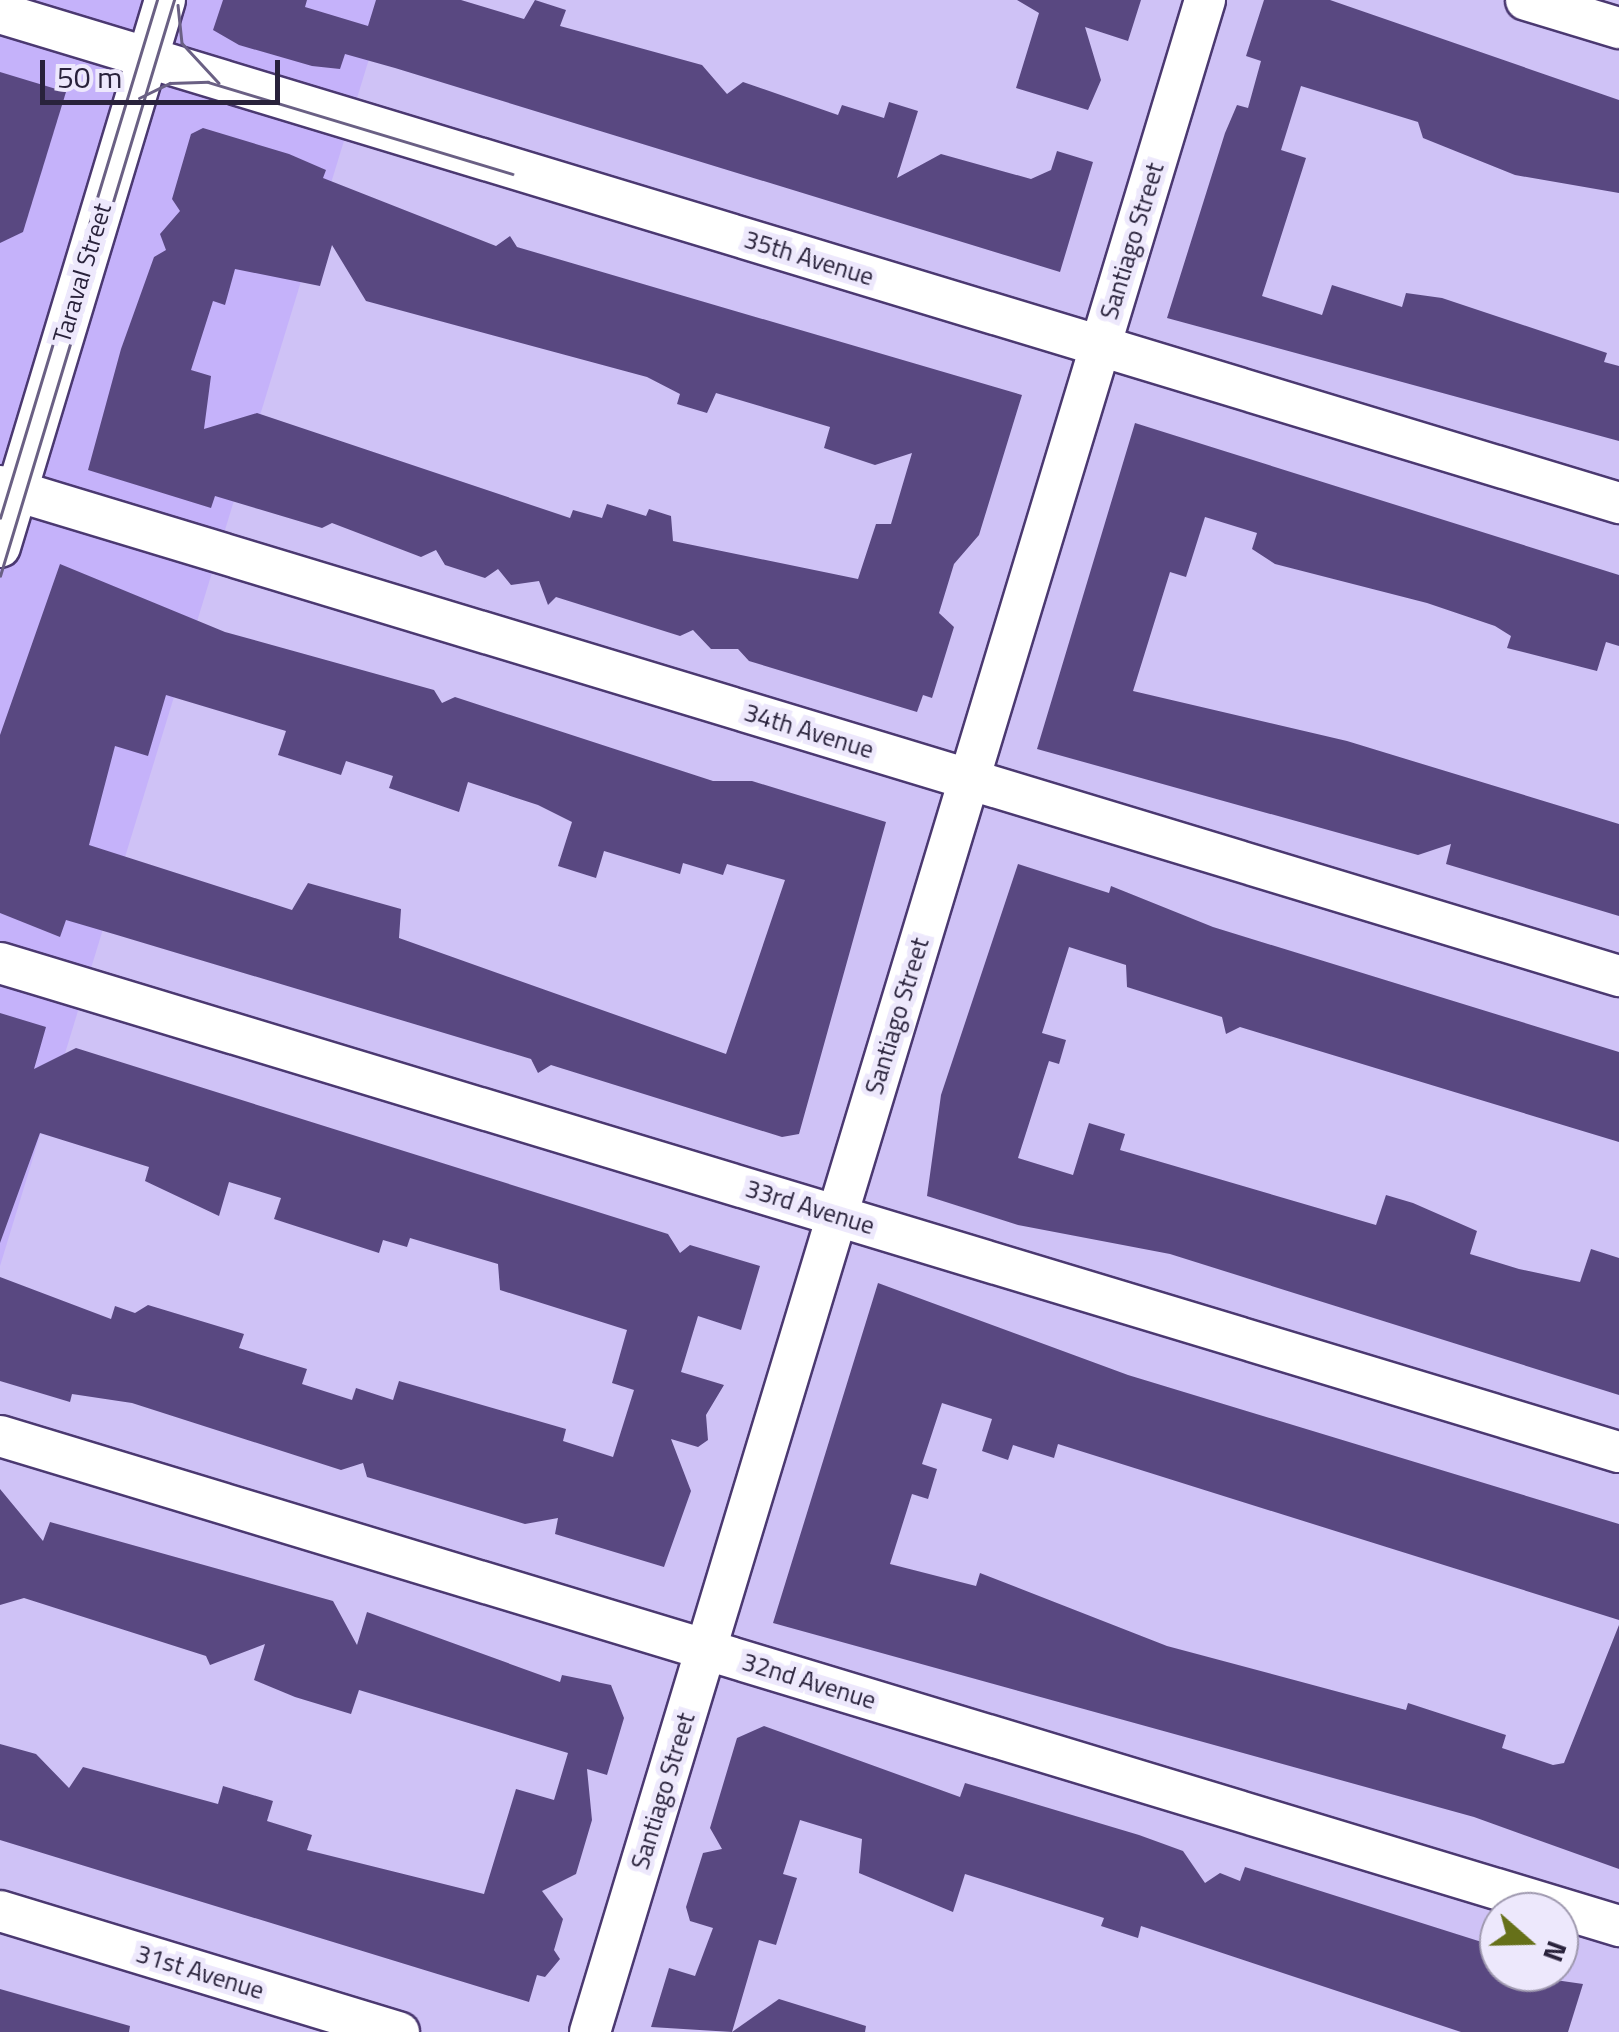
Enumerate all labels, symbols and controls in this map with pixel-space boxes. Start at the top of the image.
scale bar [45,40,285,102]
text: 50 m [57,54,122,100]
street label: Santiago Street [1094,159,1170,323]
street label: Taraval Street [47,199,117,347]
street label: 35th Avenue [741,224,877,292]
street label: 34th Avenue [741,697,877,765]
street label: Santiago Street [859,934,935,1098]
street label: 33rd Avenue [742,1173,878,1241]
street label: 32nd Avenue [738,1646,880,1716]
street label: Santiago Street [625,1709,701,1873]
north arrow [1479,1892,1579,1992]
text: N [1532,1935,1579,1968]
street label: 31st Avenue [132,1938,268,2006]

